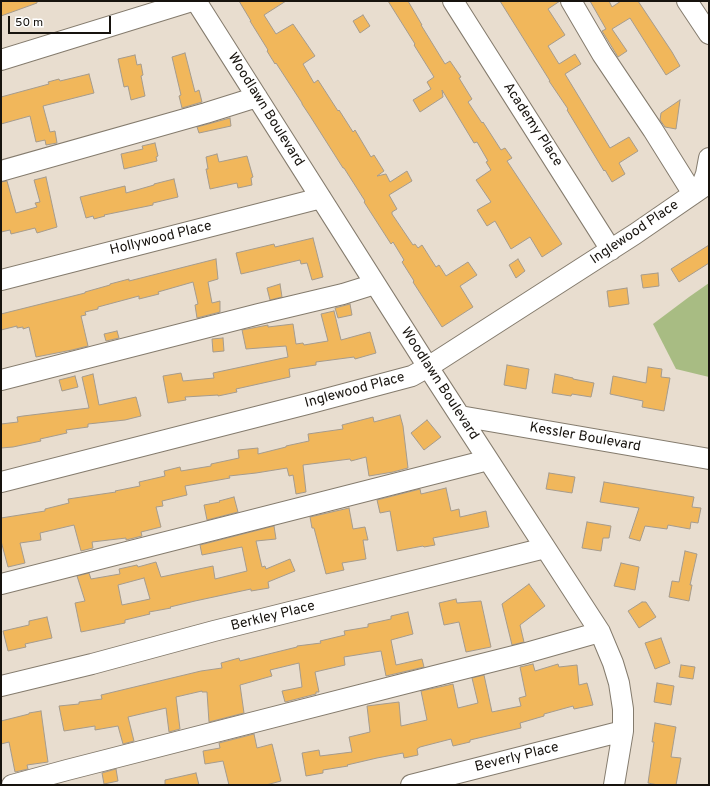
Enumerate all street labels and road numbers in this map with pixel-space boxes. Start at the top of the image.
street label: Woodlawn Boulevard [223,50,307,170]
street label: Academy Place [499,80,565,170]
street label: Inglewood Place [588,197,682,269]
street label: Hollywood Place [108,218,214,260]
street label: Woodlawn Boulevard [396,325,482,443]
street label: Inglewood Place [303,370,407,412]
street label: Kessler Boulevard [528,420,642,456]
street label: Berkley Place [229,598,317,636]
street label: Beverly Place [473,739,561,777]

